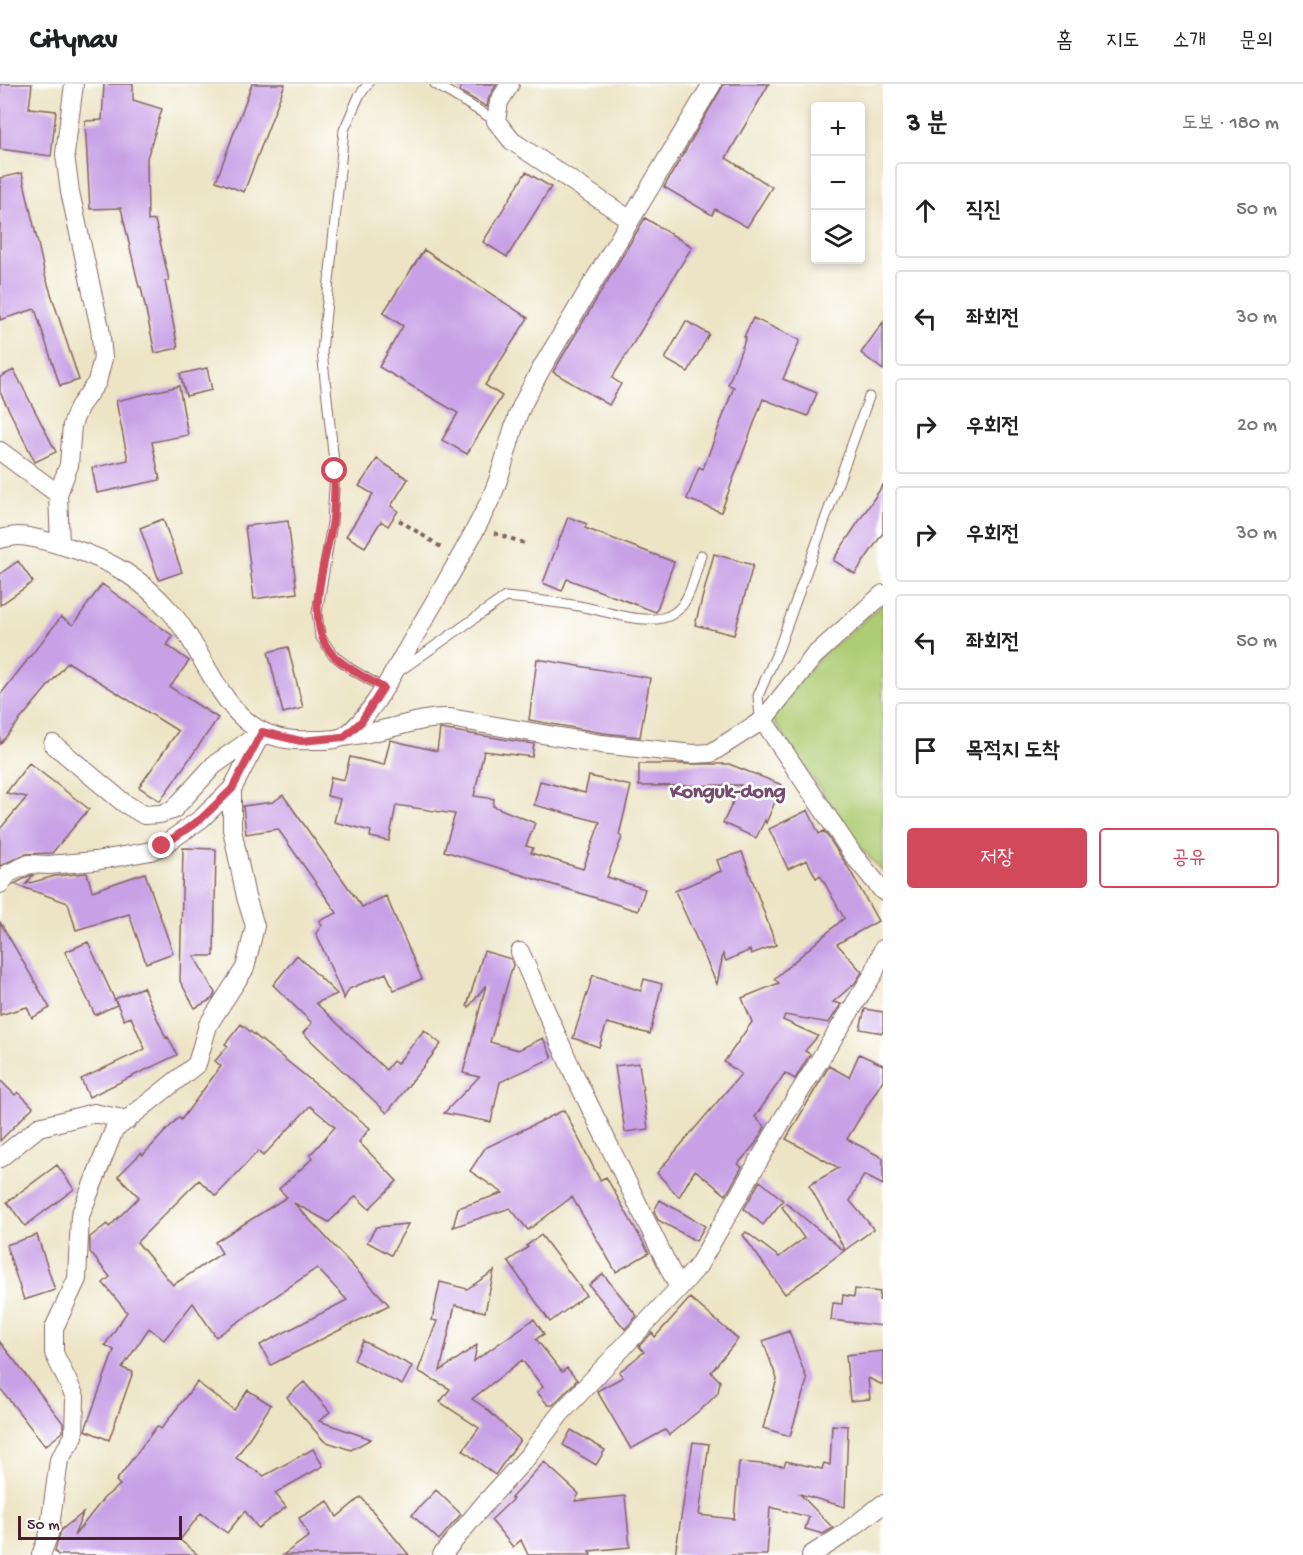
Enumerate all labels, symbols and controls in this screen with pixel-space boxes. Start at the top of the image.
text: Citynav [30,25,118,58]
text: 홈 [1056,30,1073,55]
text: 지도 [1106,30,1139,55]
text: 소개 [1172,30,1206,55]
text: 문의 [1239,30,1273,55]
map controls [811,102,865,264]
button: + [811,102,865,156]
text: 3 분 [907,110,948,141]
text: 도보 · 180 m [1182,113,1279,136]
button: − [811,156,865,210]
icon: ahead [909,194,942,227]
text: 직진 [966,199,1001,225]
text: 50 m [1236,199,1277,222]
button: layers [811,210,865,264]
icon: left [909,302,942,335]
text: 좌회전 [966,307,1019,333]
text: 30 m [1236,307,1277,330]
icon: right [909,410,942,443]
text: 우회전 [966,415,1019,441]
text: 20 m [1237,415,1277,438]
route start [321,457,347,483]
icon: right [909,518,942,551]
text: 우회전 [966,523,1019,549]
text: 30 m [1236,523,1277,546]
icon: left [909,626,942,659]
text: 좌회전 [966,631,1019,657]
text: 50 m [1236,631,1277,654]
icon: arrive [909,734,942,767]
text: 목적지 도착 [966,739,1060,765]
district label: Konguk-dong [669,781,786,806]
button: 저장 [907,828,1087,888]
button: 공유 [1099,828,1279,888]
route end [148,832,174,858]
scale bar [18,1513,182,1540]
text: 50 m [27,1517,60,1536]

